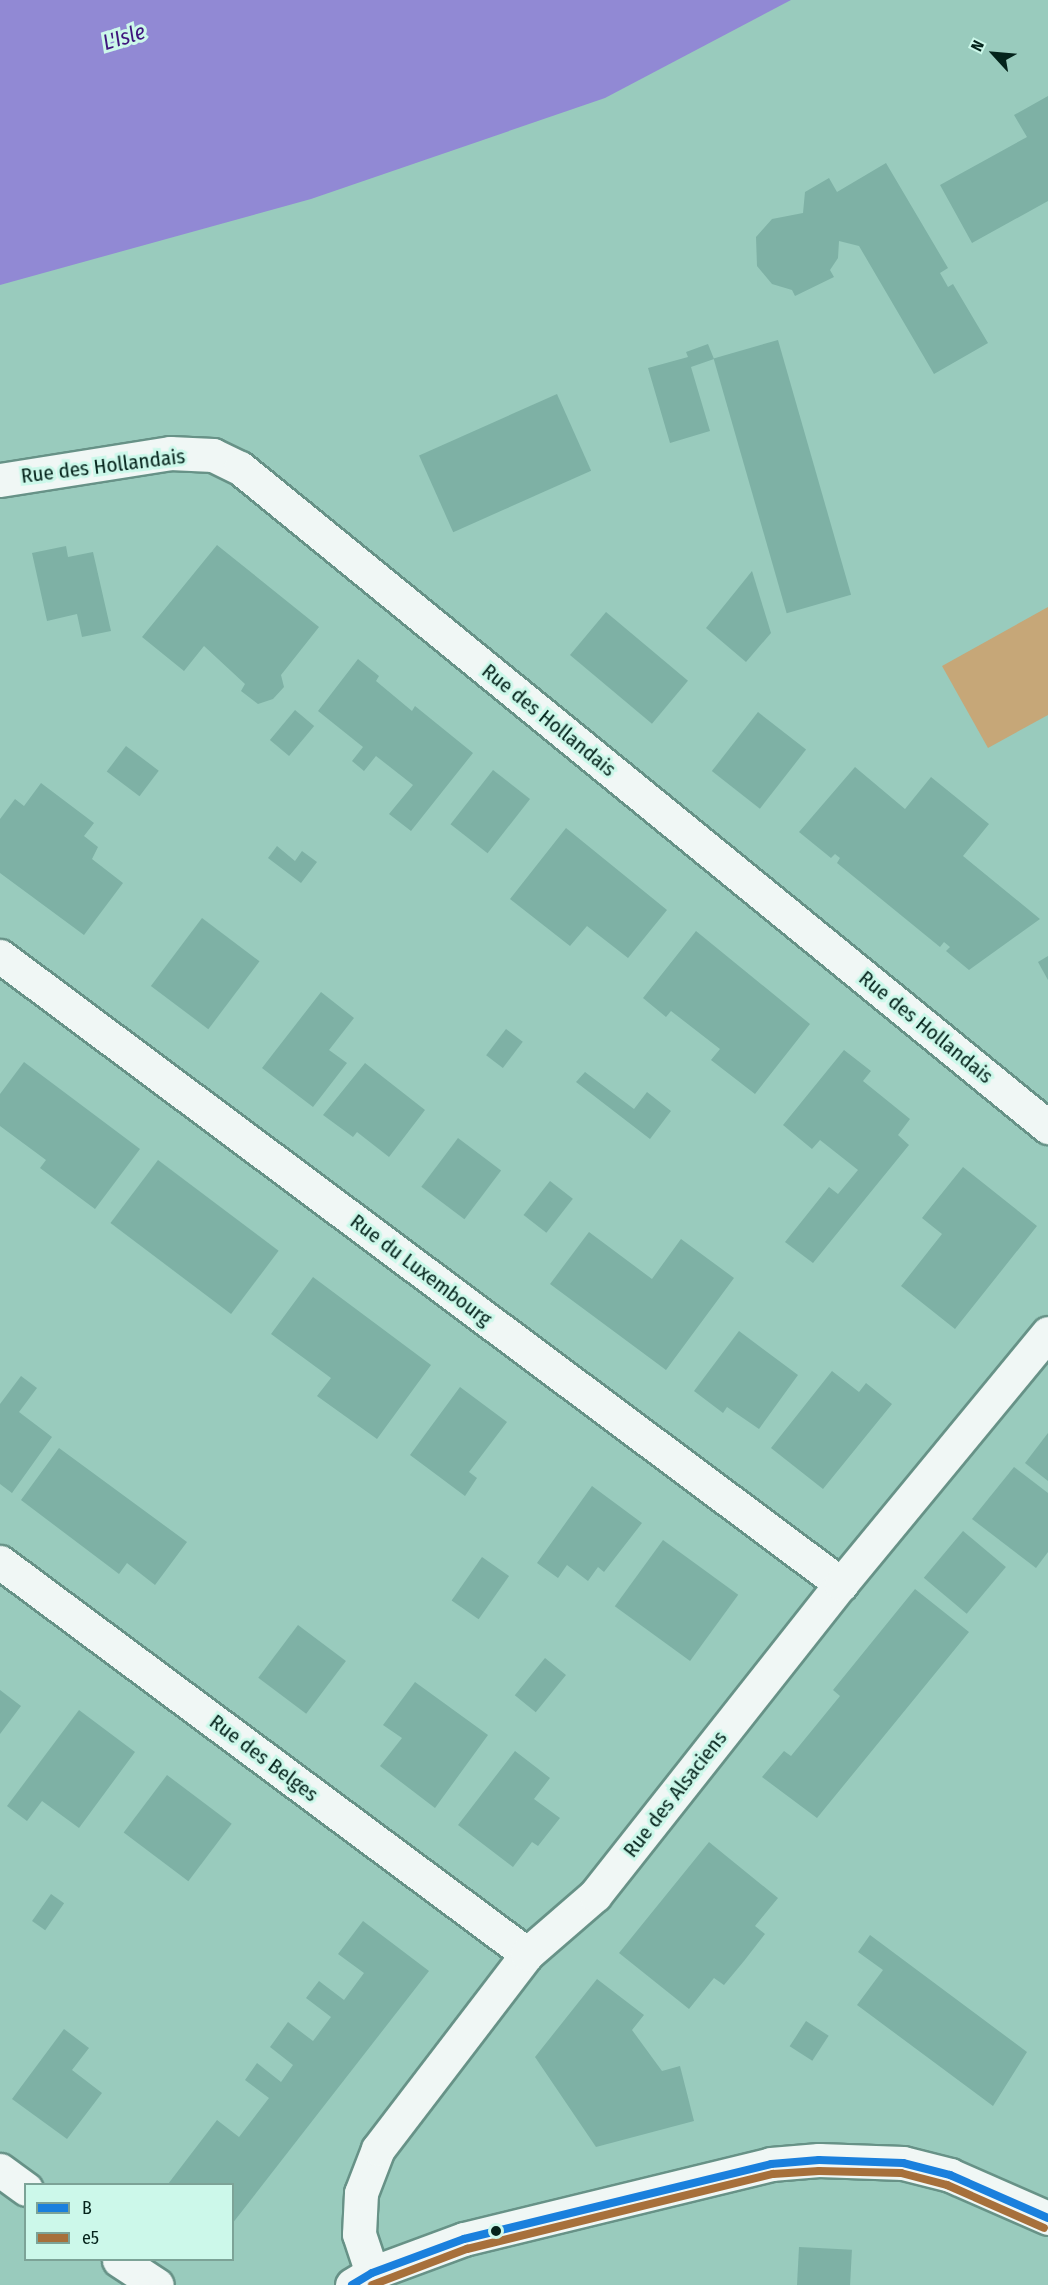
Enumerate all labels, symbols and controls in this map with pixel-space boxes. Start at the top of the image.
water label: L'Isle [100,18,148,56]
north arrow [964,24,1024,84]
text: N [967,37,988,54]
street label: Rue des Hollandais [19,443,187,489]
street label: Rue des Hollandais [477,658,621,782]
street label: Rue des Hollandais [854,965,998,1089]
street label: Rue du Luxembourg [345,1209,497,1331]
street label: Rue des Belges [205,1709,323,1807]
street label: Rue des Alsaciens [618,1726,732,1862]
legend [24,2183,234,2261]
text: B [82,2197,92,2219]
unlabelled marker [490,2225,502,2237]
text: e5 [82,2227,99,2249]

